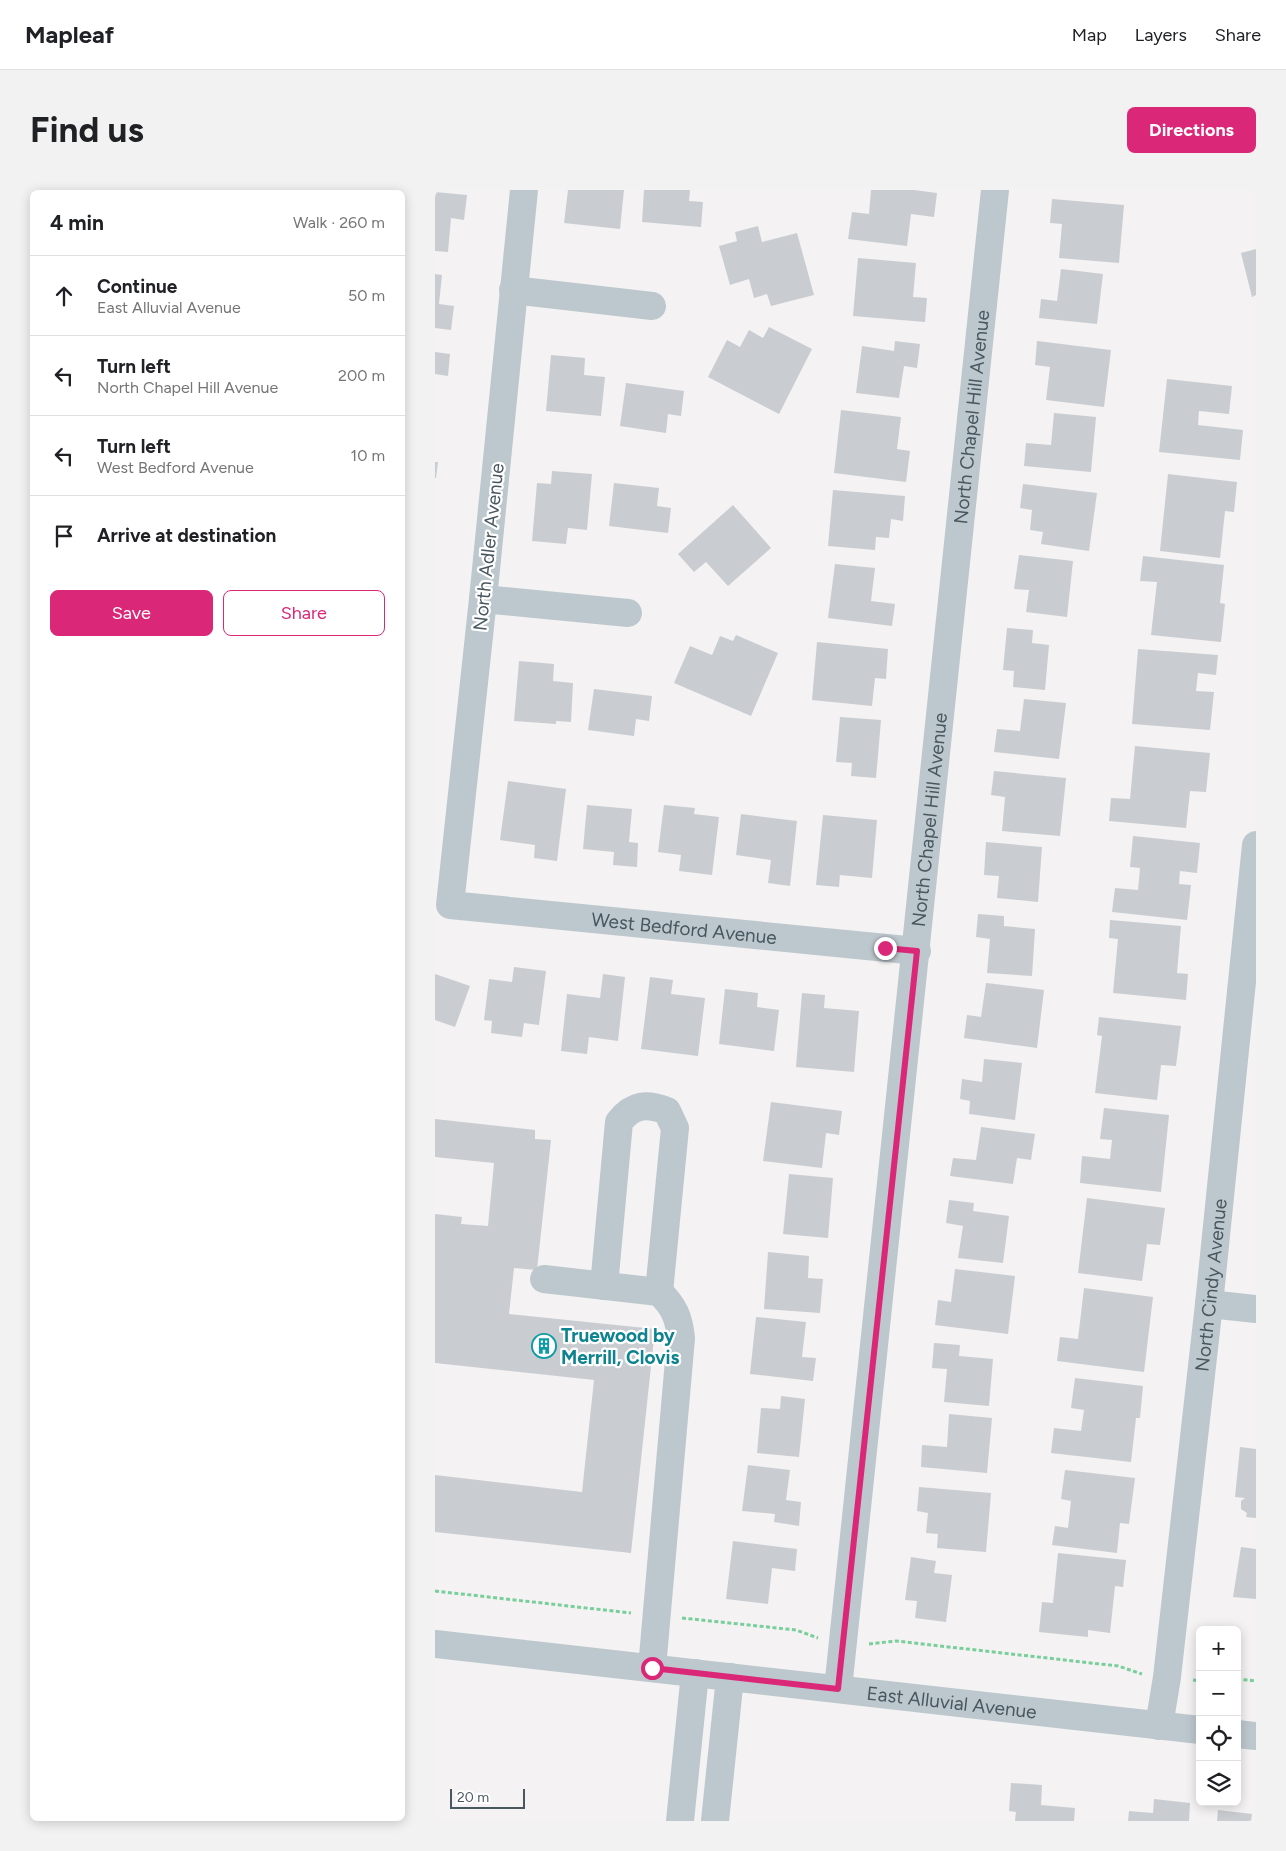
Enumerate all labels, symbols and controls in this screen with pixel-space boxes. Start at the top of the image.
text: Mapleaf [25,20,114,49]
text: Map [1072,24,1107,46]
text: Layers [1135,24,1187,46]
text: Share [1215,24,1261,46]
button: Directions [1127,107,1256,153]
text: Find us [30,109,144,151]
text: 4 min [50,210,104,235]
text: Walk · 260 m [293,213,385,232]
text: Continue [97,275,177,298]
icon: ahead [50,282,78,310]
text: 50 m [348,286,385,305]
text: East Alluvial Avenue [97,298,241,317]
street label: North Chapel Hill Avenue [949,309,994,525]
text: Turn left [97,355,171,378]
icon: left [50,362,78,390]
text: 200 m [338,366,385,385]
text: North Chapel Hill Avenue [97,378,278,397]
text: Turn left [97,435,171,458]
icon: left [50,442,78,470]
text: 10 m [351,446,385,465]
text: West Bedford Avenue [97,458,254,477]
street label: North Adler Avenue [468,462,509,632]
icon: arrive [50,522,78,550]
text: Arrive at destination [97,524,276,547]
button: Save [50,590,213,636]
button: Share [223,590,385,636]
street label: North Chapel Hill Avenue [907,712,952,928]
street label: West Bedford Avenue [590,908,778,949]
route end [874,937,897,960]
street label: North Cindy Avenue [1190,1198,1232,1373]
place label: Truewood by Merrill, Clovis [561,1324,680,1369]
building icon: Truewood by Merrill, Clovis [531,1333,557,1359]
map controls [1196,1626,1241,1806]
button: + [1196,1626,1241,1671]
route start [641,1657,664,1680]
button: − [1196,1671,1241,1716]
street label: East Alluvial Avenue [866,1682,1038,1724]
button: locate [1196,1716,1241,1761]
button: layers [1196,1761,1241,1806]
scale bar [450,1786,525,1809]
text: 20 m [457,1789,489,1806]

